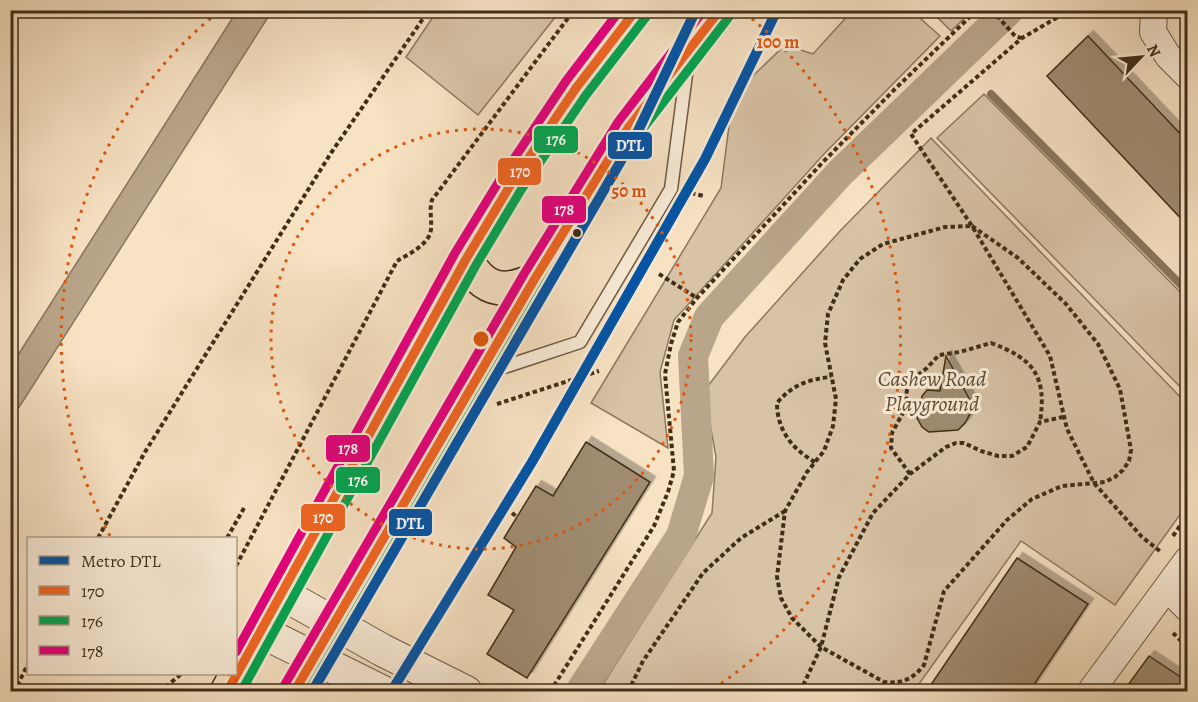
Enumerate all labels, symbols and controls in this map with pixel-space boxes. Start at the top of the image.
north arrow [1111,27,1171,87]
text: 100 m [757,30,799,54]
text: N [1141,41,1166,61]
line badge: 176 [533,125,579,154]
text: 176 [546,129,567,151]
line badge: DTL [607,131,653,160]
text: DTL [616,135,645,157]
line badge: 170 [497,157,542,186]
text: 170 [510,161,530,183]
text: 50 m [612,179,646,203]
line badge: 178 [541,195,587,224]
text: 178 [554,199,574,221]
unlabelled marker [571,227,583,239]
centre of rings [471,329,491,349]
park label: Cashew Road Playground [878,364,986,419]
line badge: 178 [325,434,371,463]
text: 178 [338,438,358,460]
line badge: 176 [335,466,381,494]
text: 176 [348,470,369,492]
line badge: 170 [300,503,346,532]
text: 170 [313,507,333,529]
line badge: DTL [388,508,433,537]
text: DTL [396,513,425,535]
legend [27,537,237,675]
text: Metro DTL [81,549,161,573]
text: 170 [81,579,104,603]
text: 176 [81,609,103,633]
text: 178 [81,639,103,663]

